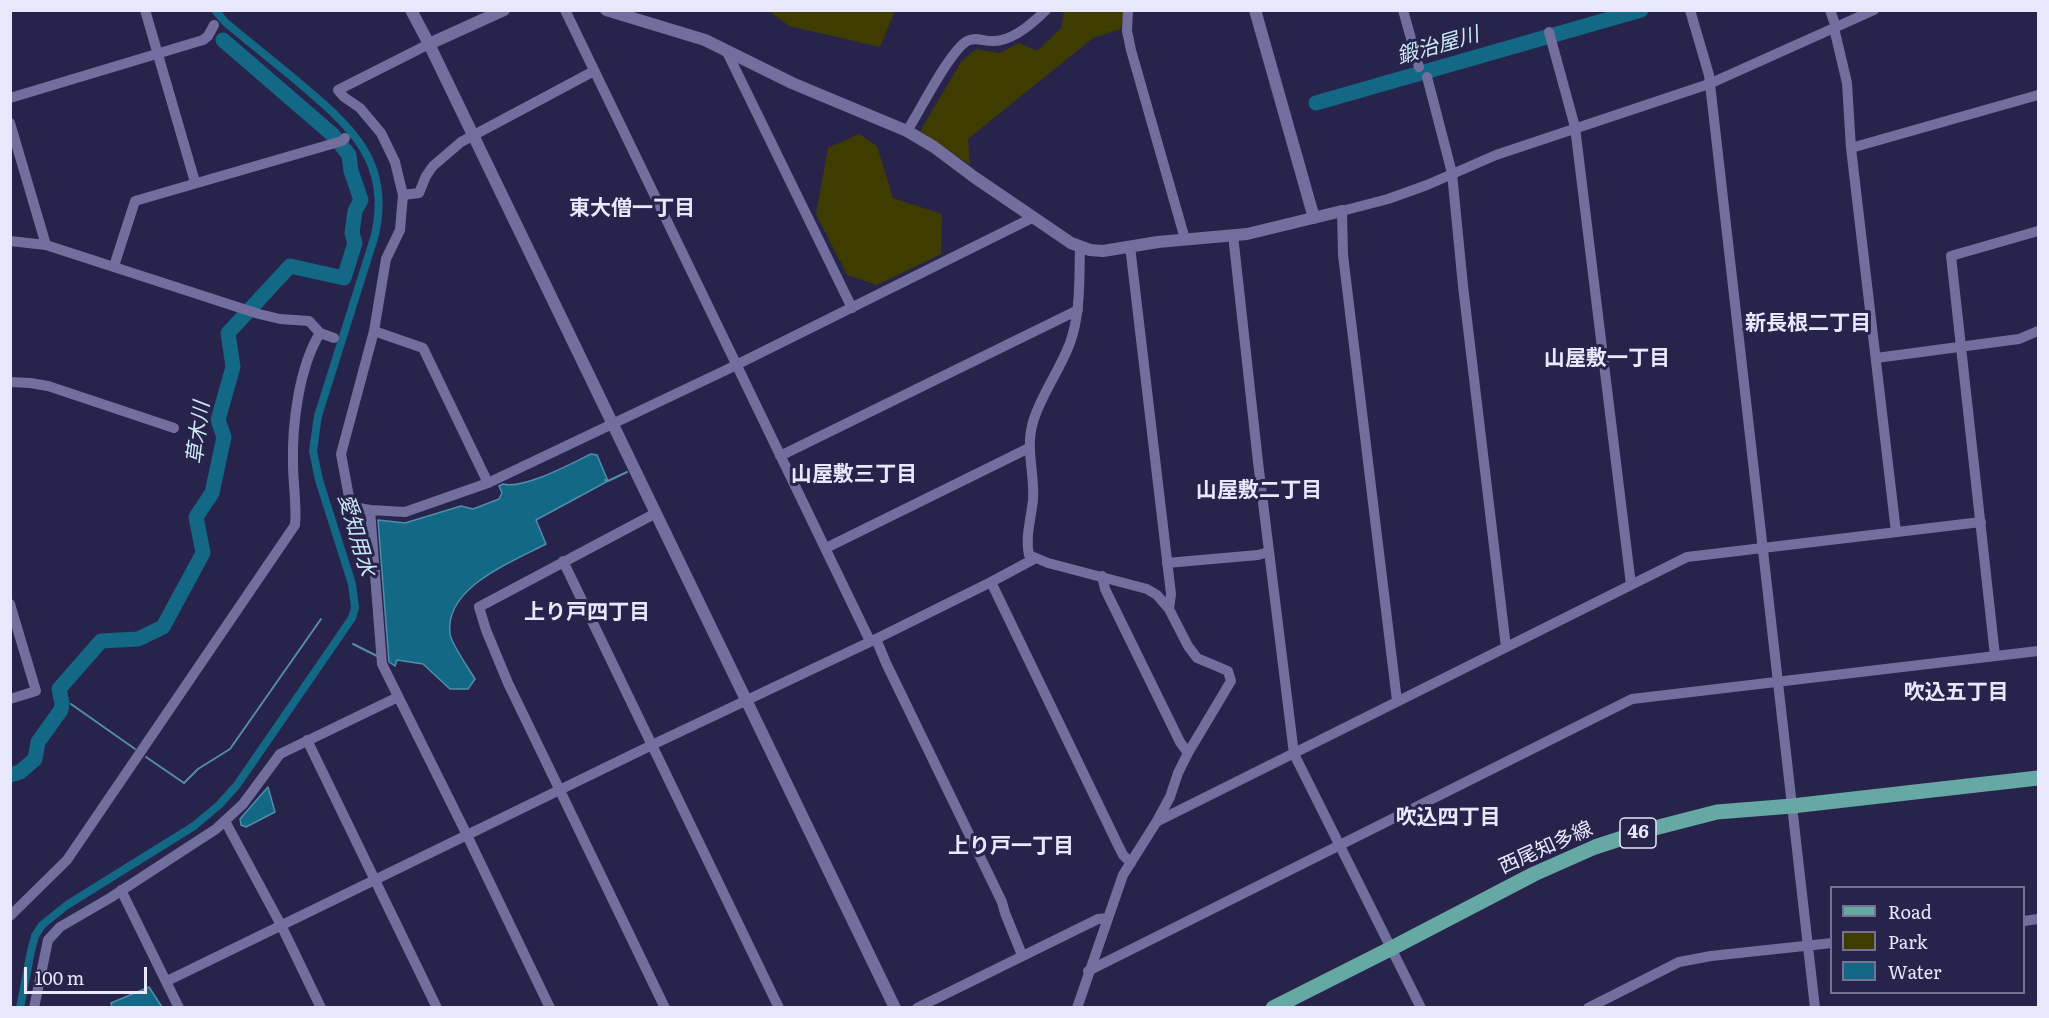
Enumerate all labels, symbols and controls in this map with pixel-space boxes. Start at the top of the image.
water label: 鍛治屋川 [1394,22,1482,70]
district label: 東大僧一丁目 [569,196,695,222]
district label: 新長根二丁目 [1745,311,1871,337]
district label: 山屋敷一丁目 [1544,346,1670,372]
water label: 草木川 [183,400,215,466]
district label: 山屋敷三丁目 [791,462,917,488]
district label: 山屋敷二丁目 [1196,478,1322,504]
water label: 愛知用水 [332,491,380,579]
district label: 上り戸四丁目 [524,600,650,626]
district label: 吹込五丁目 [1904,680,2008,706]
district label: 吹込四丁目 [1396,805,1500,831]
street label: 西尾知多線 [1495,817,1597,879]
road number: 46 [1620,818,1656,848]
district label: 上り戸一丁目 [948,834,1074,860]
legend [1830,886,2025,994]
text: Road [1888,898,1932,925]
text: Park [1888,928,1927,955]
scale bar [27,955,150,993]
text: Water [1888,958,1941,985]
text: 100 m [35,964,84,991]

